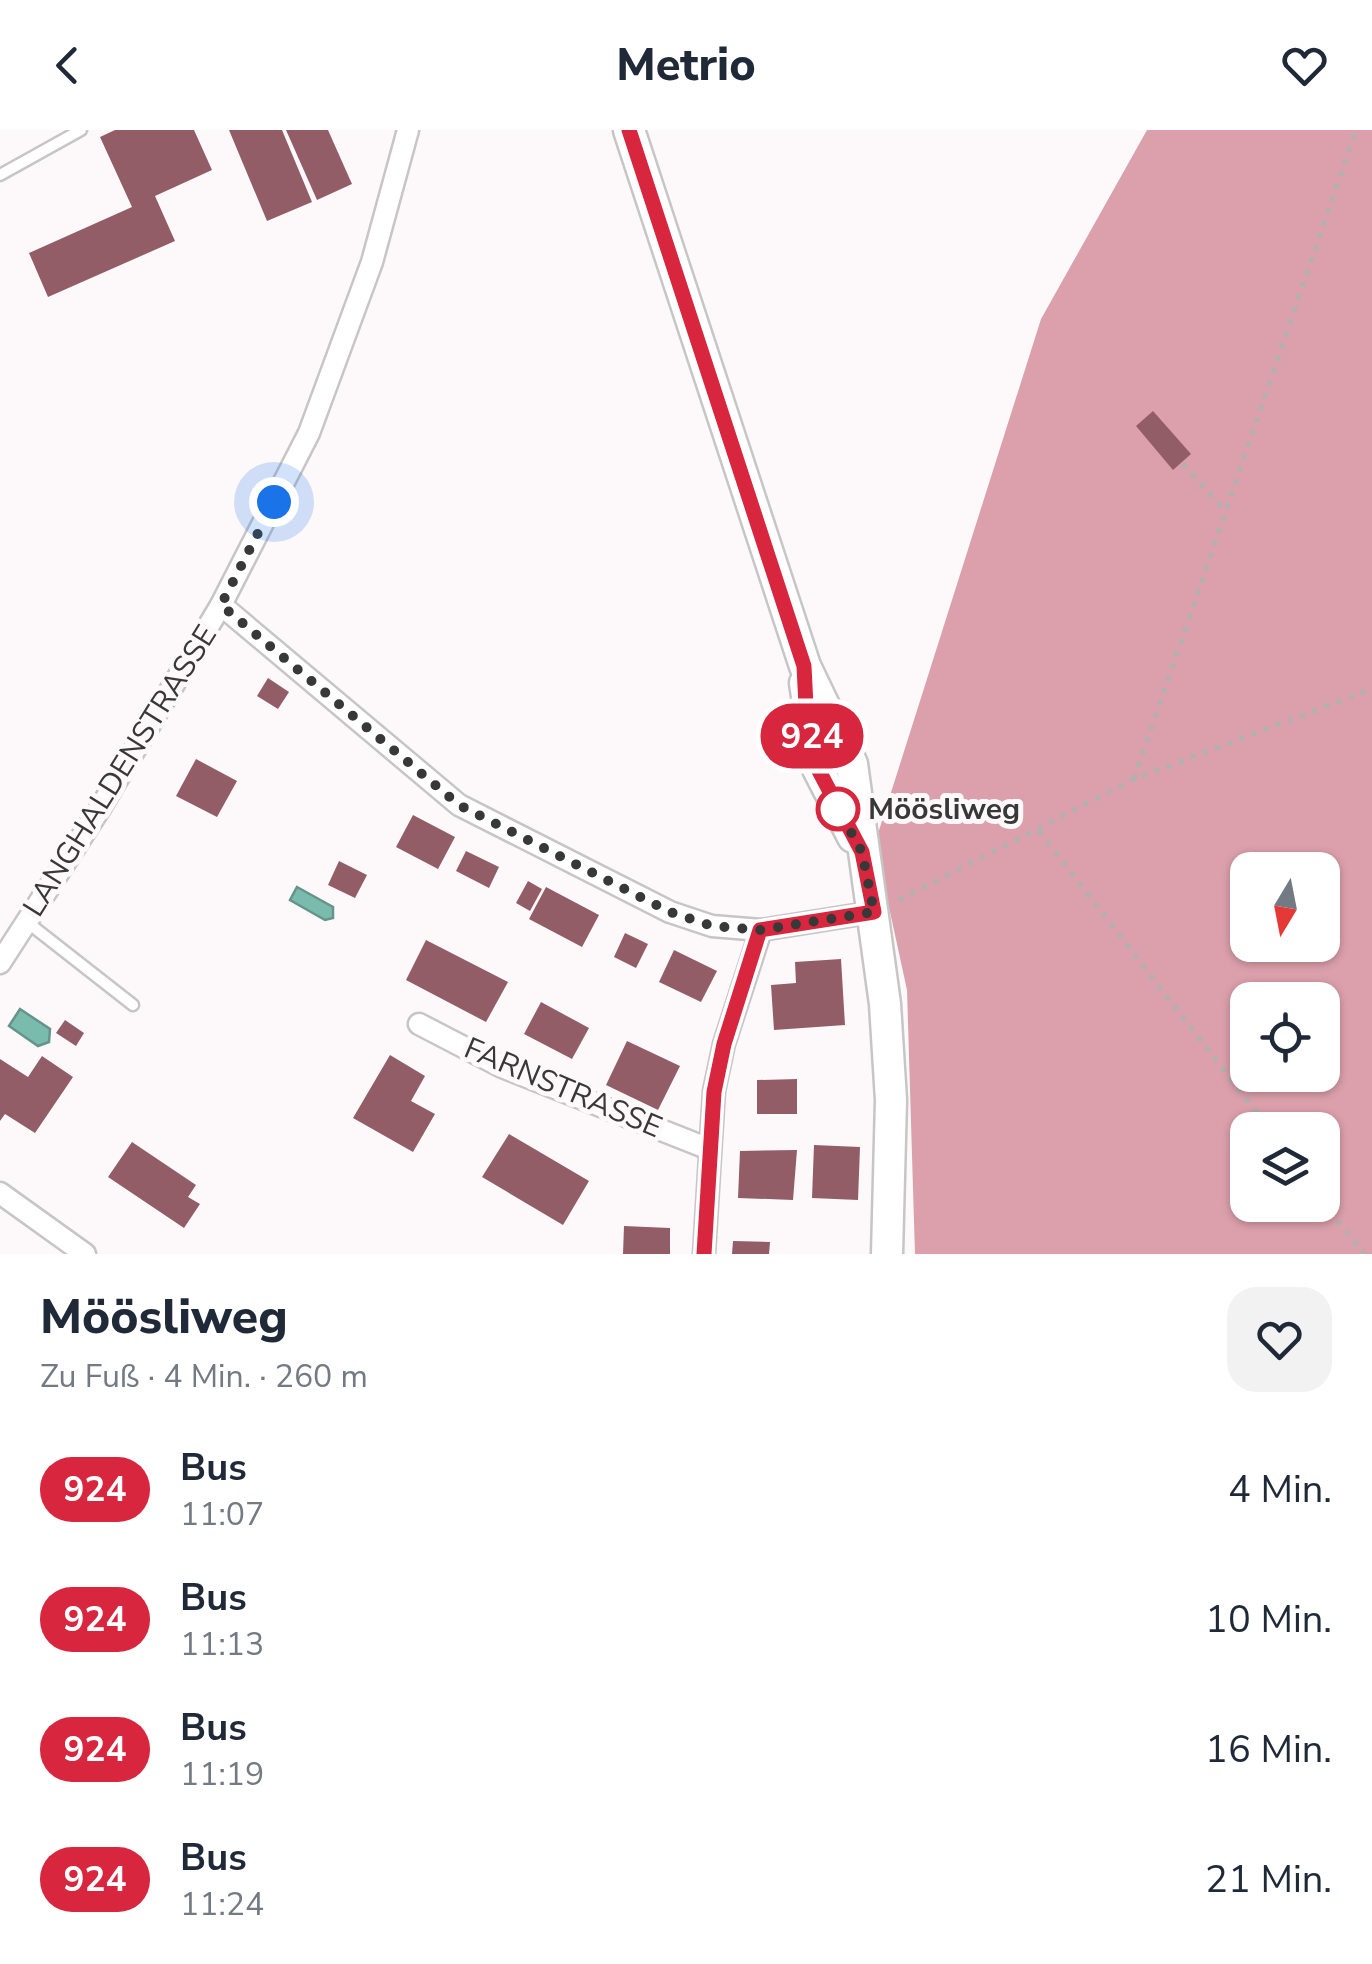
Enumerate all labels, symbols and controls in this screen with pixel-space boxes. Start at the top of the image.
text: Metrio [616,35,756,96]
icon: back [40,38,95,93]
icon: heart [1277,38,1332,93]
your location [249,477,299,527]
street label: LANGHALDENSTRASSE [14,618,226,924]
line badge: 924 [754,704,870,768]
text: 924 [780,713,844,760]
marker: Möösliweg [817,788,859,830]
place label: Möösliweg [868,789,1020,830]
north arrow [1230,852,1340,962]
map controls [1230,852,1340,1222]
button: locate [1230,982,1340,1092]
street label: FARNSTRASSE [458,1028,668,1148]
button: layers [1230,1112,1340,1222]
text: Möösliweg [40,1284,288,1350]
button: heart [1227,1287,1332,1392]
text: Zu Fuß · 4 Min. · 260 m [40,1355,368,1398]
text: Bus [180,1442,247,1493]
text: 4 Min. [1228,1464,1332,1515]
text: 924 [63,1466,127,1513]
text: 11:07 [180,1493,264,1536]
text: Bus [180,1572,247,1623]
text: 10 Min. [1205,1594,1332,1645]
text: 924 [63,1596,127,1643]
text: 11:13 [180,1623,264,1666]
text: Bus [180,1702,247,1753]
text: 16 Min. [1205,1724,1332,1775]
text: 924 [63,1726,127,1773]
text: 11:19 [180,1753,264,1796]
text: Bus [180,1832,247,1883]
text: 21 Min. [1205,1854,1332,1905]
text: 924 [63,1856,127,1903]
text: 11:24 [180,1883,264,1926]

